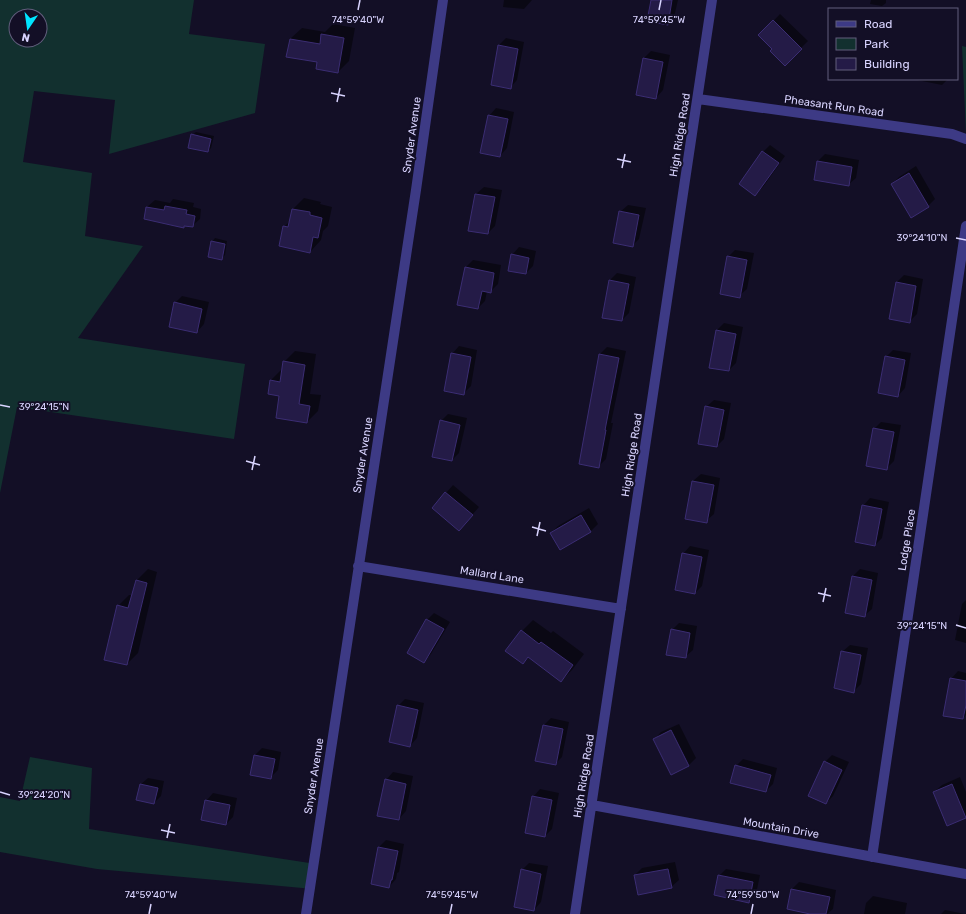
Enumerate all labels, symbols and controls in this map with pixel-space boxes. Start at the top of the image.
north arrow [8,8,48,48]
legend [828,8,958,80]
text: 74°59'40"W [332,14,384,26]
text: 74°59'45"W [633,14,685,26]
text: Road [864,17,892,31]
text: N [20,30,31,44]
text: Park [864,37,890,51]
text: Building [864,57,910,71]
street label: High Ridge Road [667,92,693,178]
street label: Pheasant Run Road [783,93,885,119]
street label: Snyder Avenue [400,96,424,174]
text: 39°24'10"N [896,232,948,244]
text: 39°24'15"N [19,401,69,413]
street label: High Ridge Road [619,412,645,498]
street label: Snyder Avenue [351,416,375,494]
street label: Lodge Place [896,508,918,572]
street label: Mallard Lane [459,564,525,586]
text: 39°24'15"N [897,620,947,632]
street label: High Ridge Road [571,733,597,819]
street label: Snyder Avenue [302,737,326,815]
text: 39°24'20"N [18,789,70,801]
street label: Mountain Drive [742,815,820,841]
text: 74°59'40"W [125,889,177,901]
text: 74°59'45"W [426,889,478,901]
text: 74°59'50"W [727,889,779,901]

